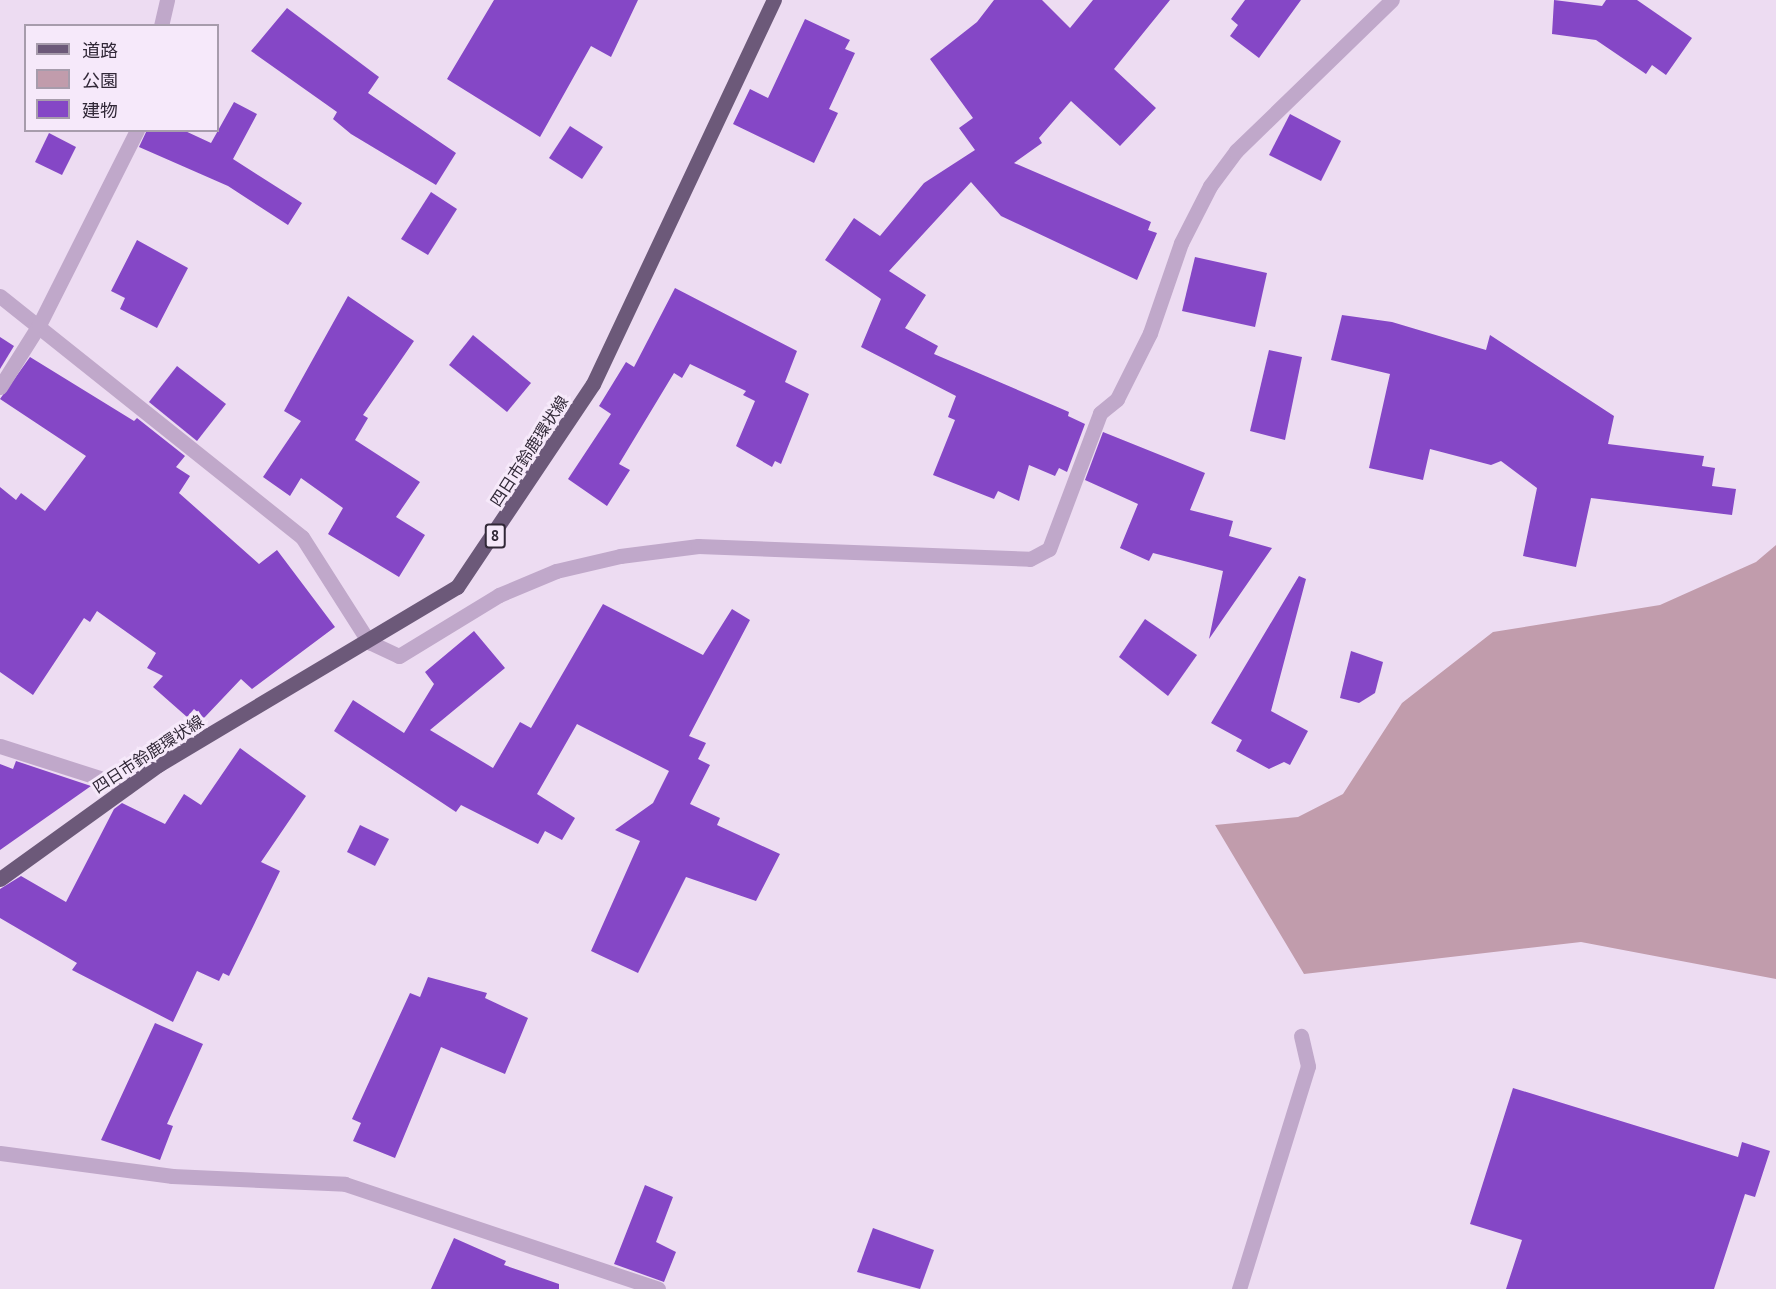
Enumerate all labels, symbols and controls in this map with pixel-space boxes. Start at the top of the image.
legend [24,24,219,132]
text: 道路 [82,39,118,62]
text: 公園 [82,69,118,92]
text: 建物 [82,99,118,122]
street label: 四日市鈴鹿環状線 [486,392,572,510]
road number: 8 [484,524,506,548]
street label: 四日市鈴鹿環状線 [89,711,207,797]

